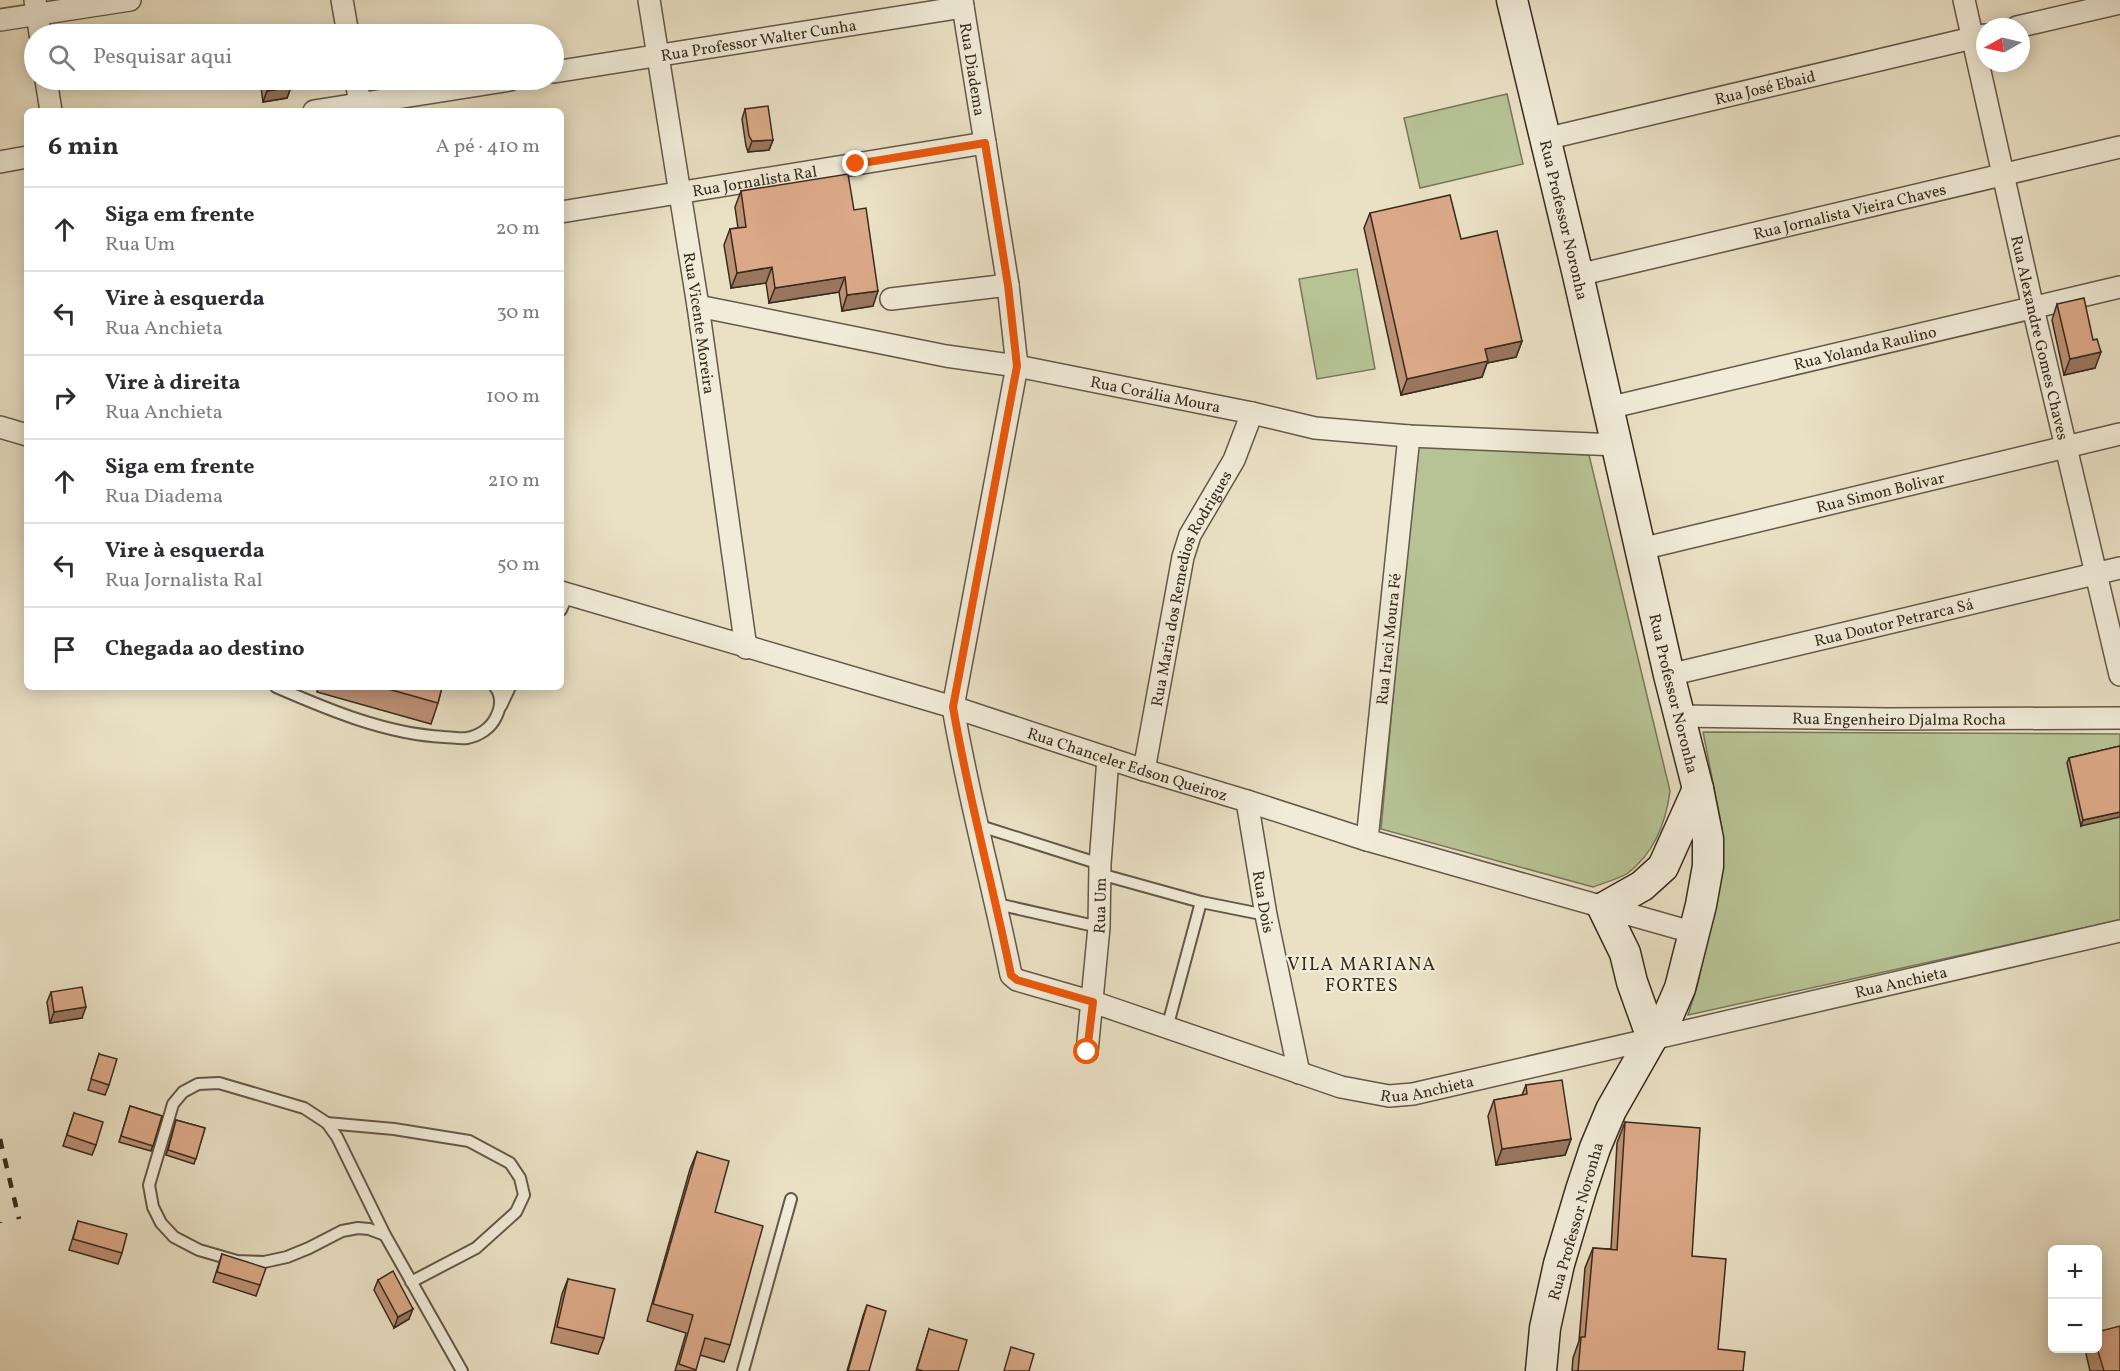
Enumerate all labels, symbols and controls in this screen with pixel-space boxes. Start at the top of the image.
street label: Rua Professor Walter Cunha [659,15,858,68]
north arrow [1976,18,2030,72]
street label: Rua Diadema [953,21,990,118]
search box [24,24,564,90]
icon: search [45,41,78,74]
text: Pesquisar aqui [93,42,232,73]
street label: Rua José Ebaid [1713,66,1818,111]
text: 6 min [48,129,119,165]
text: A pé · 410 m [436,133,540,161]
street label: Rua Professor Noronha [1533,138,1592,302]
route end [842,150,868,176]
street label: Rua Jornalista Ral [691,161,819,203]
street label: Rua Jornalista Vieira Chaves [1751,179,1949,246]
text: Siga em frente [105,200,255,231]
icon: ahead [48,213,81,246]
text: 20 m [496,215,540,243]
text: Rua Um [105,231,175,259]
street label: Rua Alexandre Gomes Chaves [2004,233,2073,443]
street label: Rua Vicente Moreira [677,251,719,396]
text: Vire à esquerda [105,284,265,315]
icon: left [48,297,81,330]
text: 30 m [496,299,540,327]
text: Rua Anchieta [105,315,223,343]
street label: Rua Yolanda Raulino [1792,322,1939,377]
text: Vire à direita [105,368,241,399]
street label: Rua Corália Moura [1088,372,1222,419]
icon: right [48,381,81,414]
text: 100 m [486,383,540,411]
text: Rua Anchieta [105,399,223,427]
text: Siga em frente [105,452,255,483]
icon: ahead [48,465,81,498]
text: 210 m [488,467,540,495]
street label: Rua Maria dos Remedios Rodrigues [1147,467,1238,708]
street label: Rua Simon Bolivar [1814,467,1947,520]
text: Rua Diadema [105,483,223,511]
text: Vire à esquerda [105,536,265,567]
icon: left [48,549,81,582]
text: 50 m [497,551,540,579]
text: Rua Jornalista Ral [105,567,263,595]
street label: Rua Iraci Moura Fé [1372,572,1408,706]
street label: Rua Doutor Petrarca Sá [1812,594,1976,653]
street label: Rua Professor Noronha [1642,612,1703,776]
icon: arrive [48,633,81,666]
text: Chegada ao destino [105,634,305,665]
street label: Rua Engenheiro Djalma Rocha [1792,709,2006,732]
street label: Rua Chanceler Edson Queiroz [1024,723,1230,807]
street label: Rua Dois [1246,869,1279,935]
street label: Rua Um [1089,877,1113,935]
district label: VILA MARIANA FORTES [1287,953,1437,999]
street label: Rua Anchieta [1853,962,1950,1005]
route start [1073,1038,1099,1064]
street label: Rua Anchieta [1378,1071,1476,1109]
street label: Rua Professor Noronha [1544,1140,1610,1303]
map controls [2048,1245,2102,1353]
button: + [2048,1245,2102,1299]
button: − [2048,1299,2102,1353]

